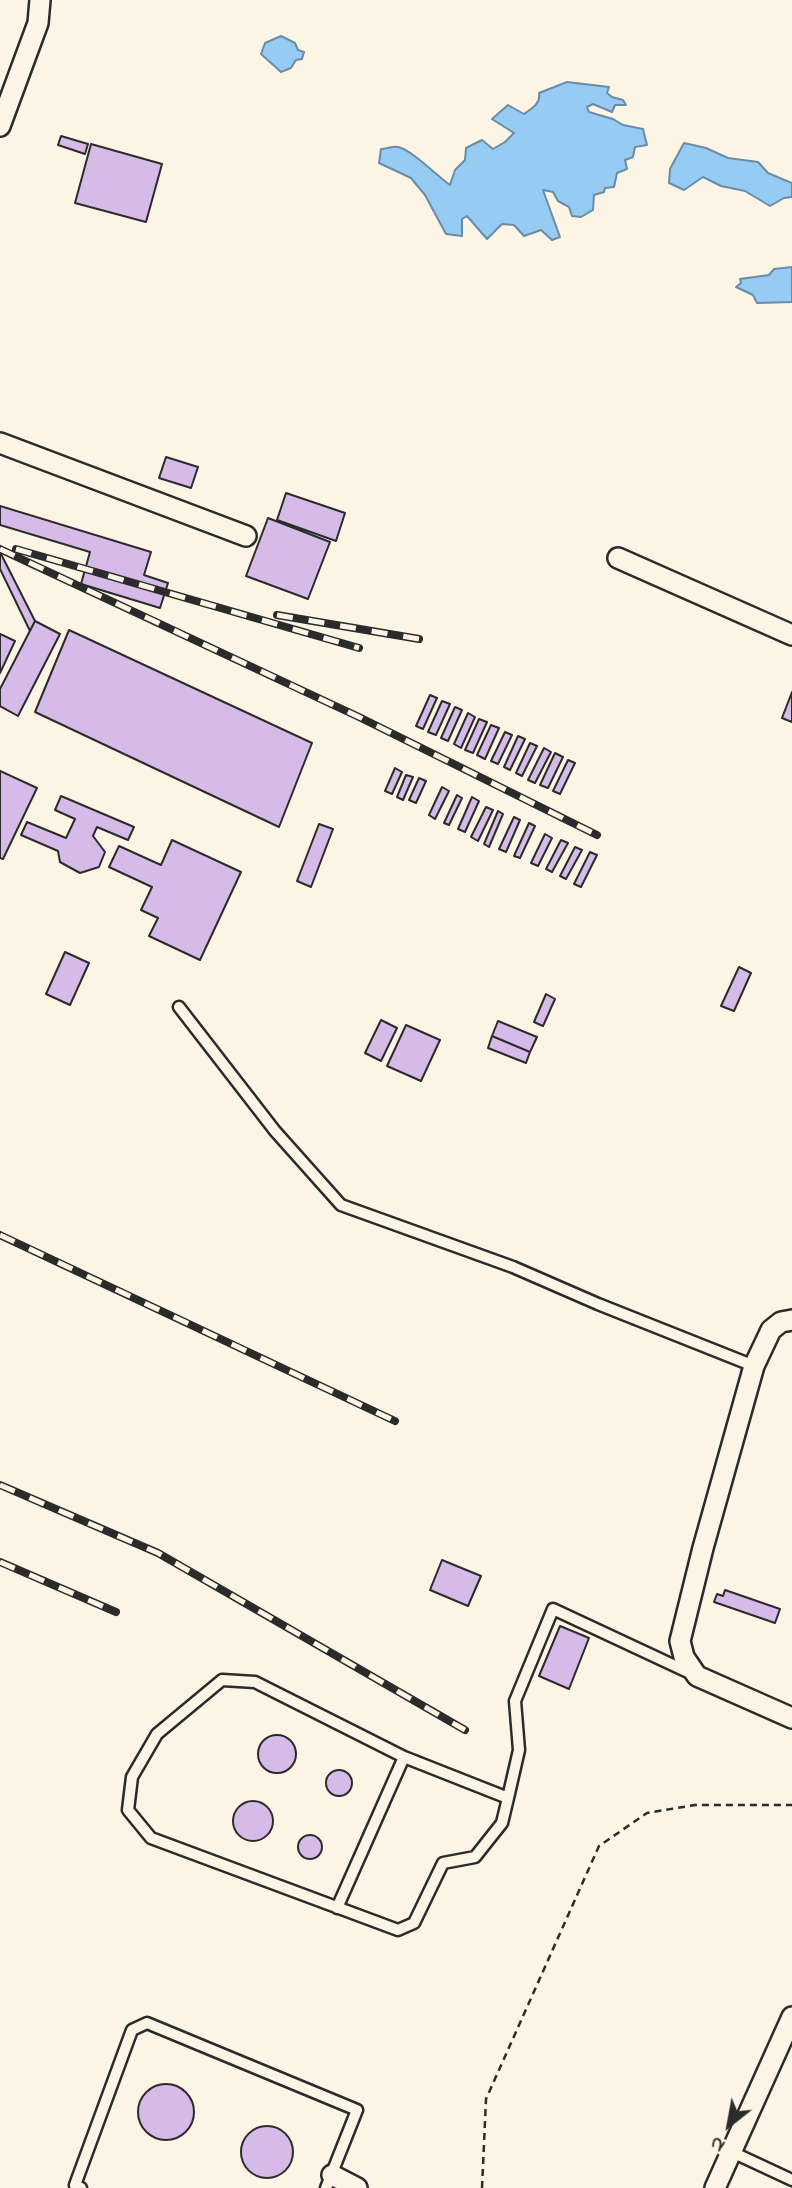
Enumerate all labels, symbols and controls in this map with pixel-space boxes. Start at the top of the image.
north arrow [694,2090,764,2160]
text: N [705,2129,730,2158]

